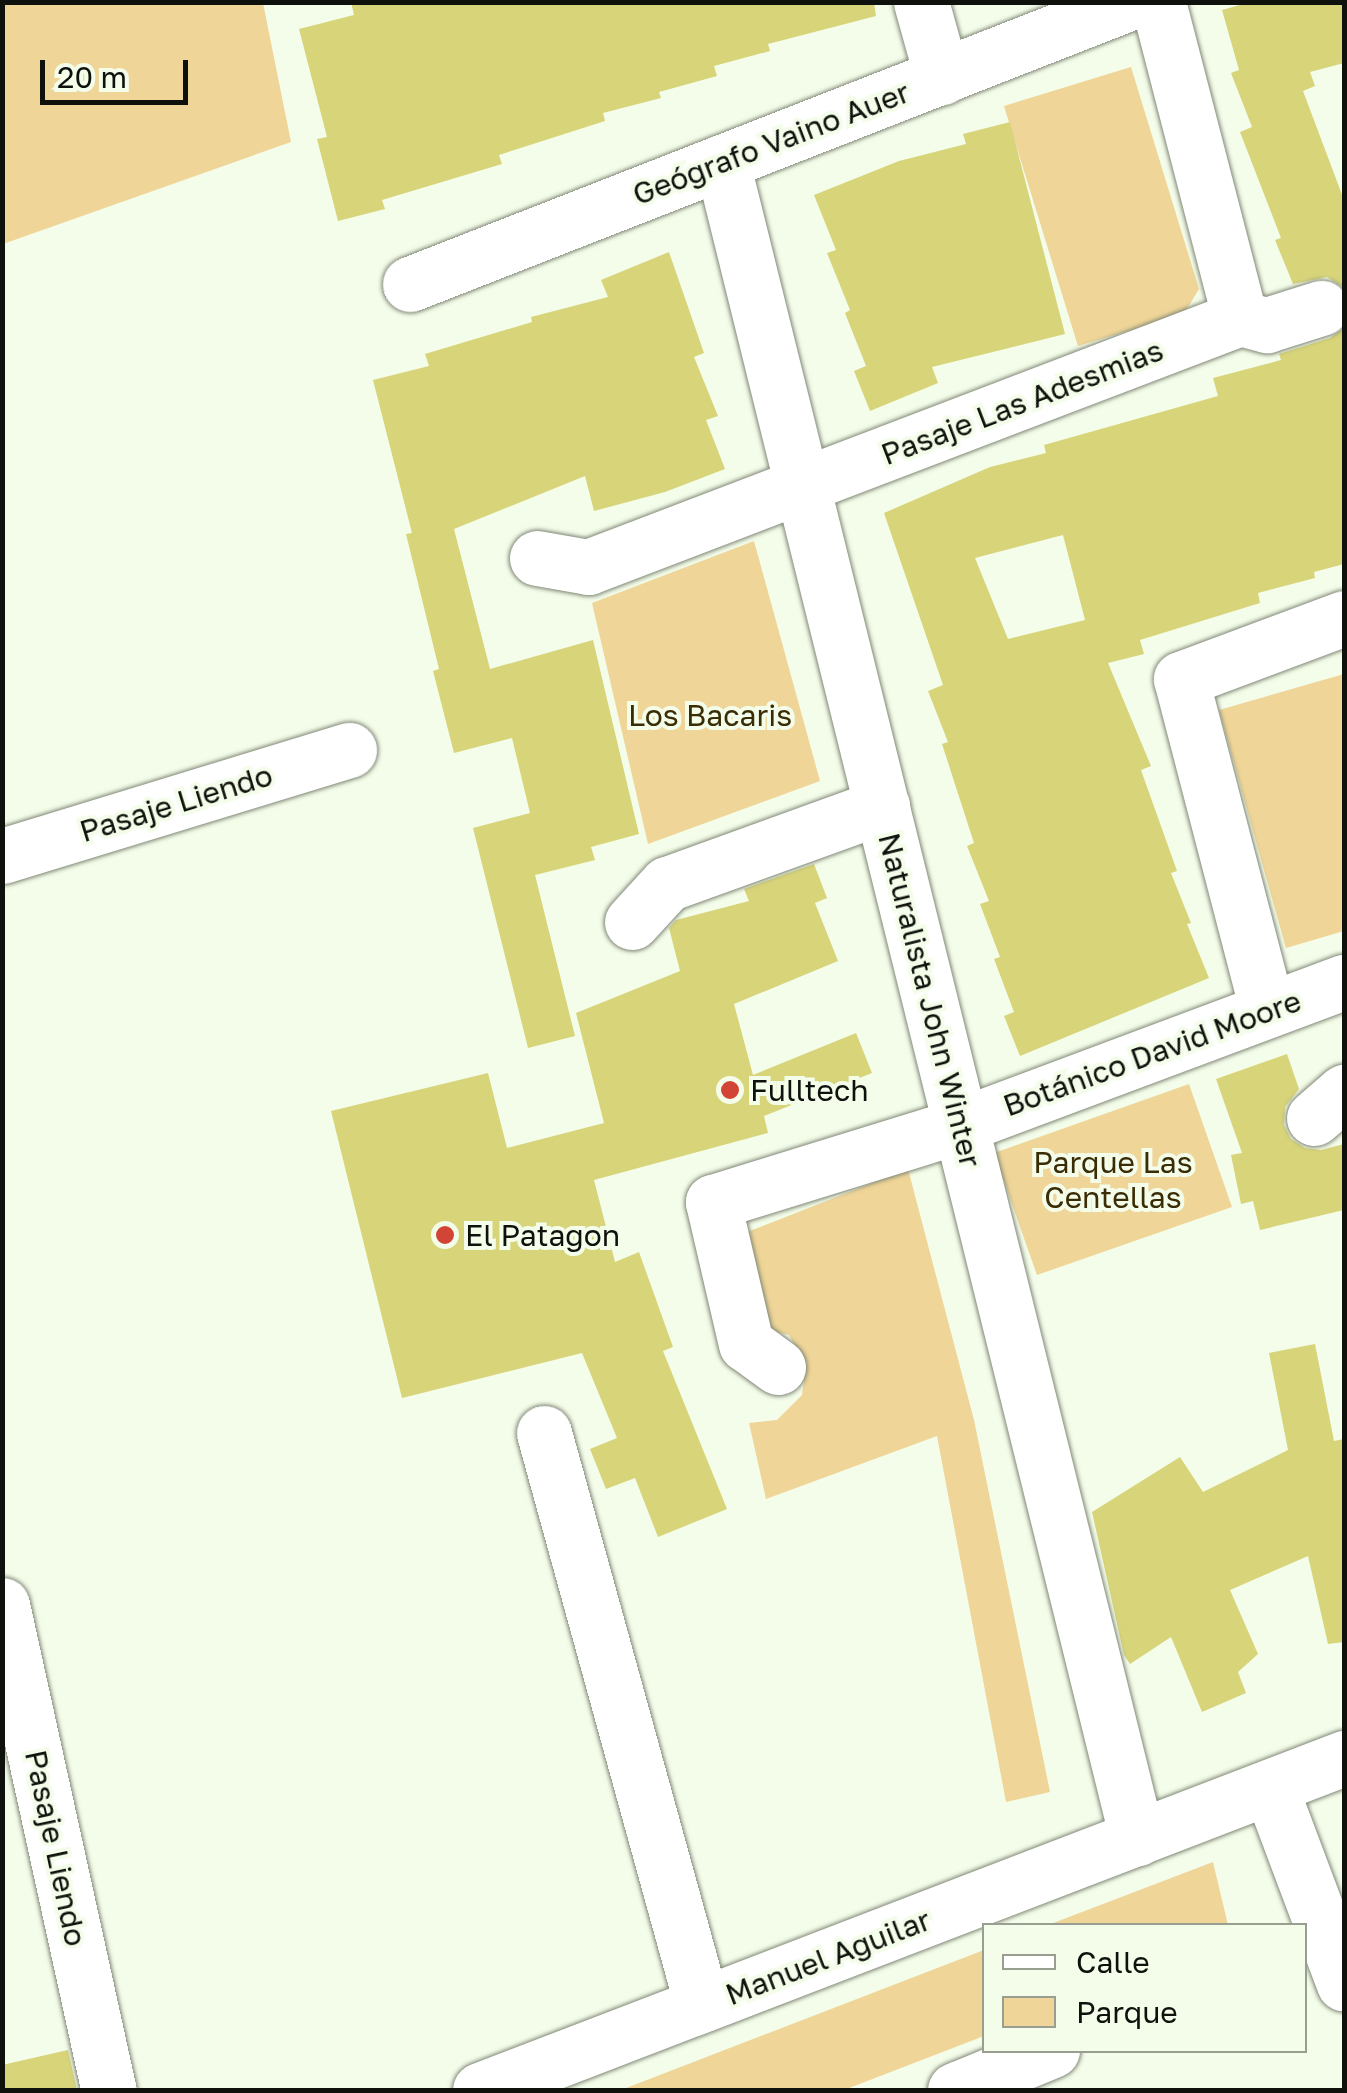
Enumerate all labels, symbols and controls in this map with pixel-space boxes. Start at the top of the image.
scale bar [45,40,192,102]
text: 20 m [57,59,127,95]
street label: Geógrafo Vaino Auer [628,74,914,212]
street label: Pasaje Las Adesmias [876,332,1168,472]
park label: Los Bacaris [628,697,792,733]
street label: Pasaje Liendo [75,757,277,849]
street label: Naturalista John Winter [871,829,989,1171]
street label: Botánico David Moore [998,982,1306,1124]
place label: Fulltech [750,1072,869,1108]
marker: Fulltech [719,1079,741,1101]
park label: Parque Las Centellas [1033,1144,1193,1214]
place label: El Patagon [465,1217,620,1253]
marker: El Patagon [434,1224,456,1246]
street label: Pasaje Liendo [18,1747,94,1949]
street label: Manuel Aguilar [720,1901,936,2013]
legend [982,1923,1307,2053]
text: Calle [1076,1944,1150,1980]
text: Parque [1076,1994,1178,2030]

